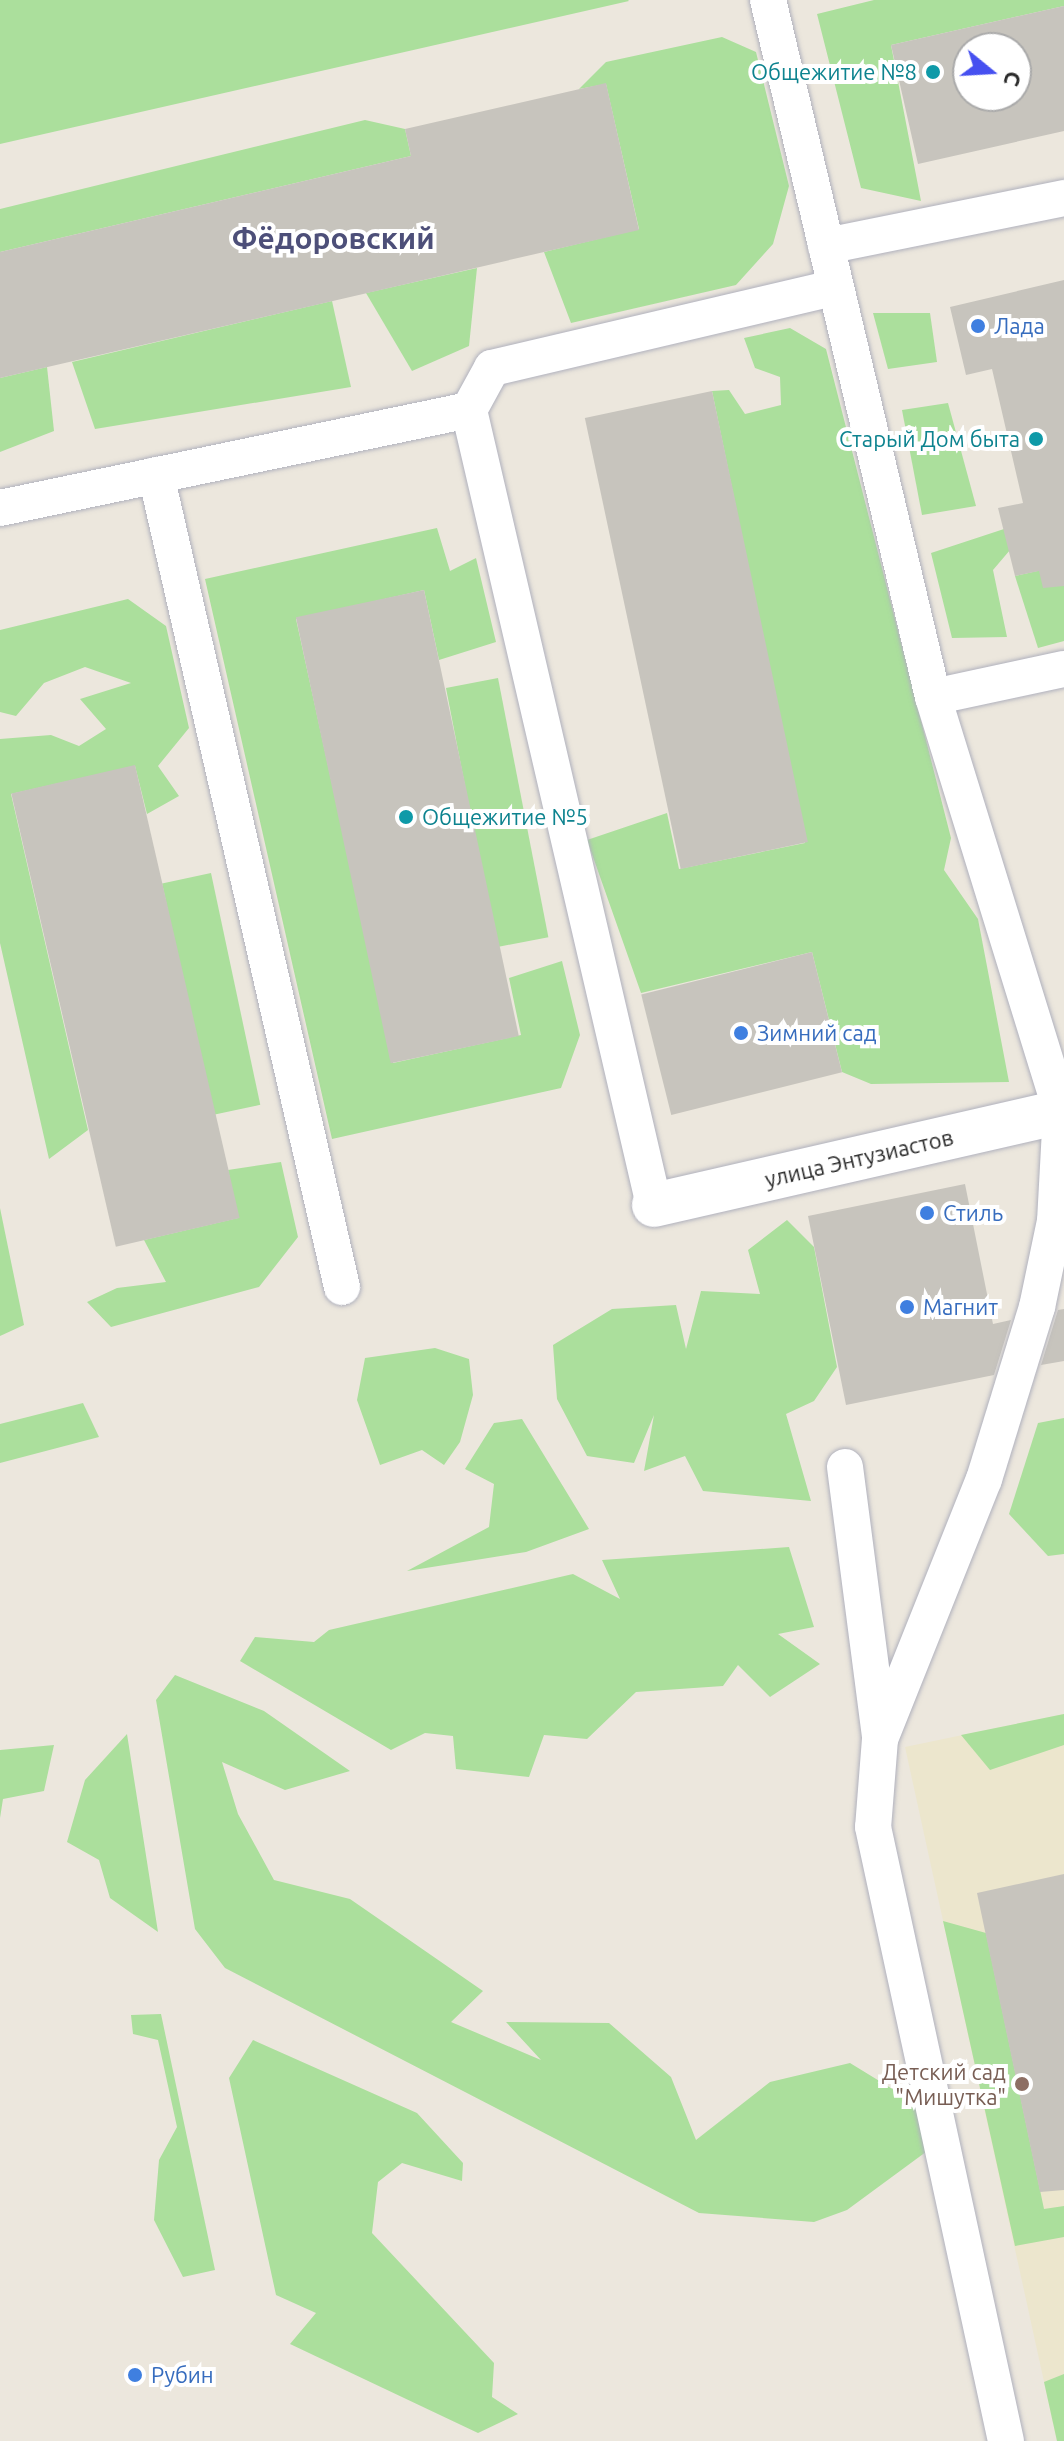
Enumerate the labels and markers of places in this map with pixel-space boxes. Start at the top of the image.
place label: Общежитие №8 [751,59,917,85]
marker: Общежитие №8 [924,63,942,81]
place label: Лада [994,313,1045,339]
marker: Лада [969,317,987,335]
place label: Старый Дом быта [839,426,1020,452]
marker: Старый Дом быта [1027,430,1045,448]
place label: Общежитие №5 [422,804,588,830]
marker: Общежитие №5 [397,808,415,826]
place label: Зимний сад [757,1020,877,1046]
marker: Зимний сад [732,1024,750,1042]
place label: Стиль [943,1200,1003,1226]
marker: Стиль [918,1204,936,1222]
place label: Магнит [923,1294,998,1320]
marker: Магнит [898,1298,916,1316]
place label: Детский сад "Мишутка" [882,2058,1006,2110]
marker: Детский сад "Мишутка" [1013,2075,1031,2093]
place label: Рубин [151,2362,214,2388]
marker: Рубин [126,2366,144,2384]

